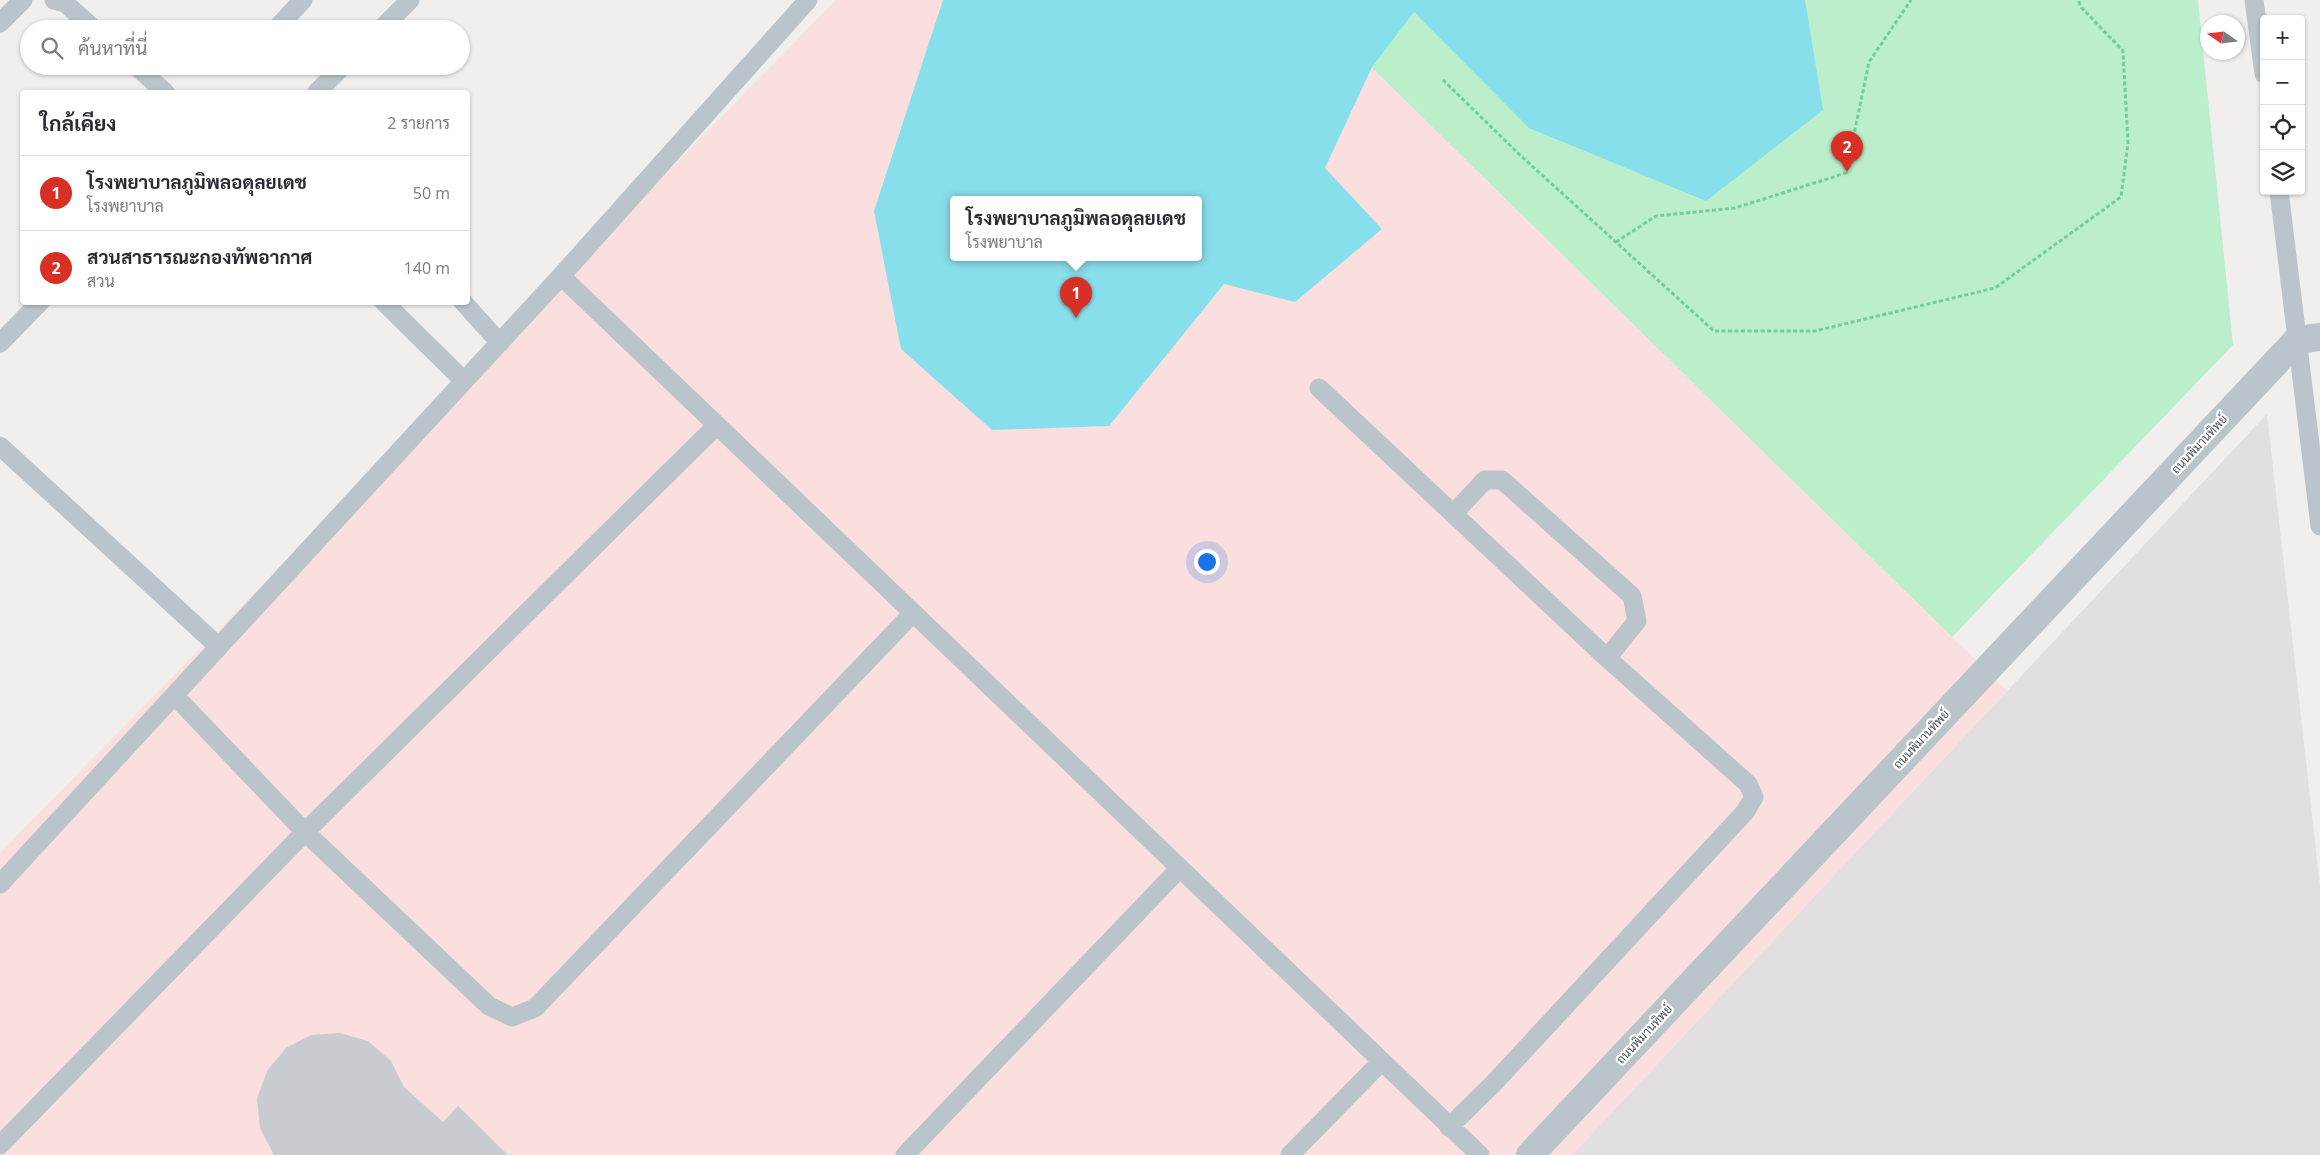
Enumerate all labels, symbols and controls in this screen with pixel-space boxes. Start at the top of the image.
north arrow [2200,15,2245,60]
map controls [2260,15,2305,195]
button: + [2260,15,2305,60]
search box [20,20,470,75]
icon: search [38,34,66,62]
text: ค้นหาที่นี่ [78,35,147,61]
button: − [2260,60,2305,105]
button: locate [2260,105,2305,150]
text: ใกล้เคียง [40,109,116,137]
text: 2 รายการ [387,112,450,134]
pin: 2 [1831,131,1863,172]
button: layers [2260,150,2305,195]
text: โรงพยาบาลภูมิพลอดุลยเดช [87,169,307,195]
text: 1 [51,182,61,204]
text: 50 m [413,182,450,204]
text: โรงพยาบาล [87,195,164,217]
popup [950,196,1202,261]
text: โรงพยาบาลภูมิพลอดุลยเดช [966,205,1186,231]
text: โรงพยาบาล [966,231,1043,253]
text: สวนสาธารณะกองทัพอากาศ [87,244,312,270]
text: 2 [51,257,61,279]
text: 140 m [404,257,450,279]
text: สวน [87,270,115,292]
pin: 1 [1060,277,1092,318]
street label: ถนนพิมานทิพย์ [2167,411,2231,477]
your location [1194,549,1220,575]
street label: ถนนพิมานทิพย์ [1889,706,1953,772]
street label: ถนนพิมานทิพย์ [1612,1001,1676,1067]

